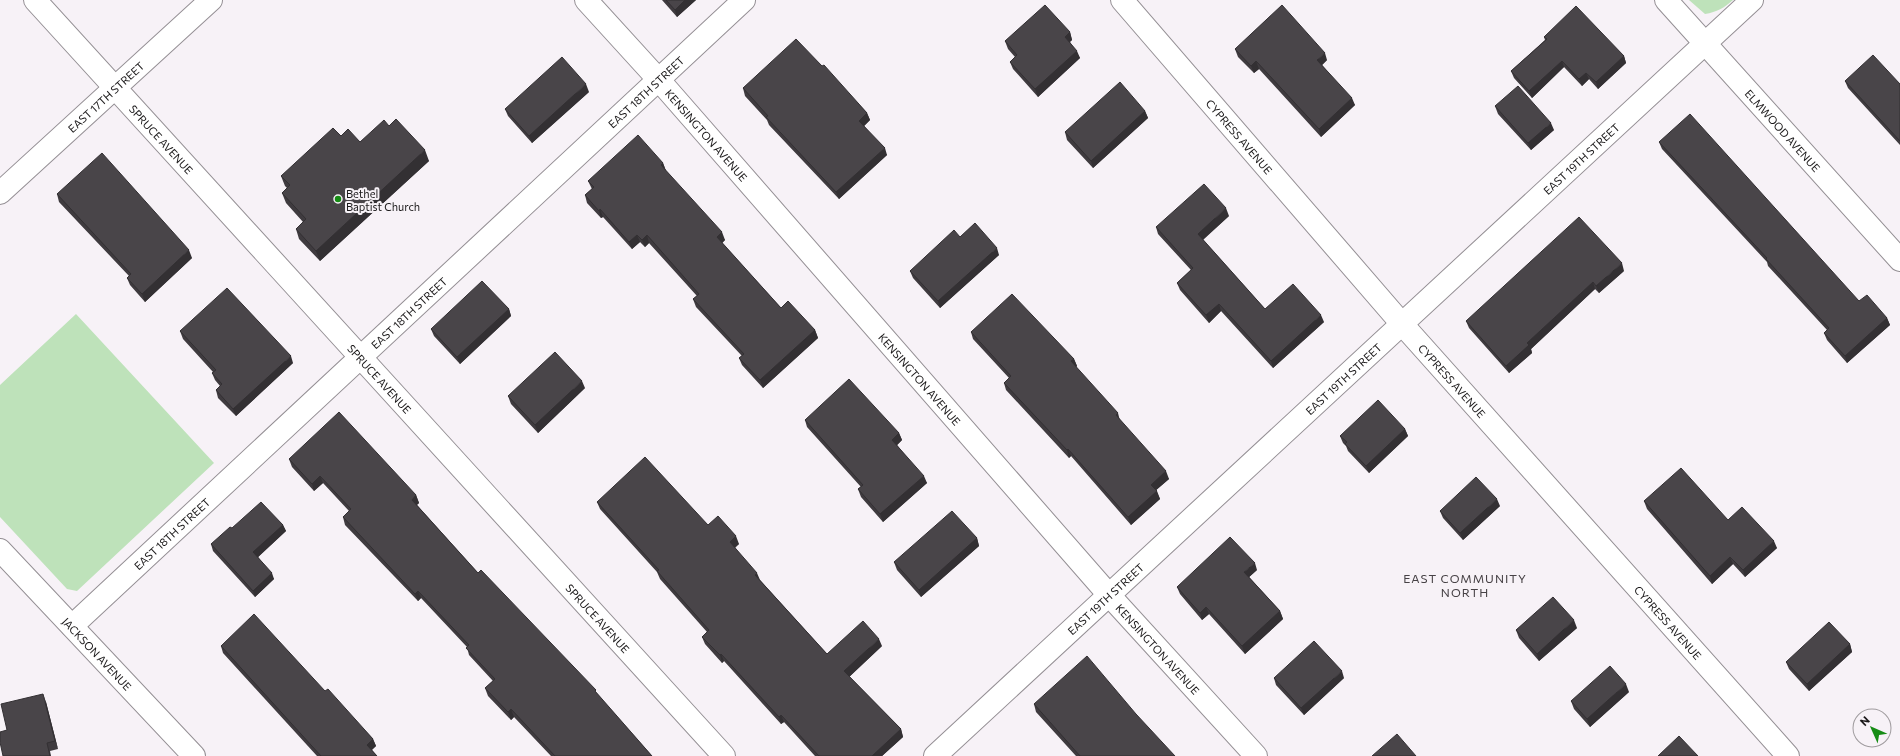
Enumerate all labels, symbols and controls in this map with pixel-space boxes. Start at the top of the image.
street label: EAST 18TH STREET [605,53,686,130]
street label: EAST 17TH STREET [65,58,146,134]
street label: KENSINGTON AVENUE [663,86,750,183]
street label: ELMWOOD AVENUE [1743,86,1823,174]
street label: CYPRESS AVENUE [1204,96,1275,176]
street label: SPRUCE AVENUE [127,102,196,176]
street label: EAST 19TH STREET [1540,120,1622,197]
place label: Bethel Baptist Church [346,187,420,213]
marker: Bethel Baptist Church [333,194,343,204]
street label: EAST 18TH STREET [368,274,449,351]
street label: KENSINGTON AVENUE [876,330,964,427]
street label: EAST 19TH STREET [1302,340,1384,417]
street label: SPRUCE AVENUE [345,341,414,416]
street label: CYPRESS AVENUE [1416,341,1489,420]
street label: EAST 18TH STREET [131,495,212,572]
street label: EAST 19TH STREET [1065,560,1146,637]
district label: EAST COMMUNITY NORTH [1403,571,1527,599]
street label: SPRUCE AVENUE [564,581,633,655]
street label: CYPRESS AVENUE [1632,583,1705,662]
street label: KENSINGTON AVENUE [1114,601,1203,697]
street label: JACKSON AVENUE [59,614,135,692]
north arrow [1852,708,1892,748]
text: N [1857,713,1872,728]

